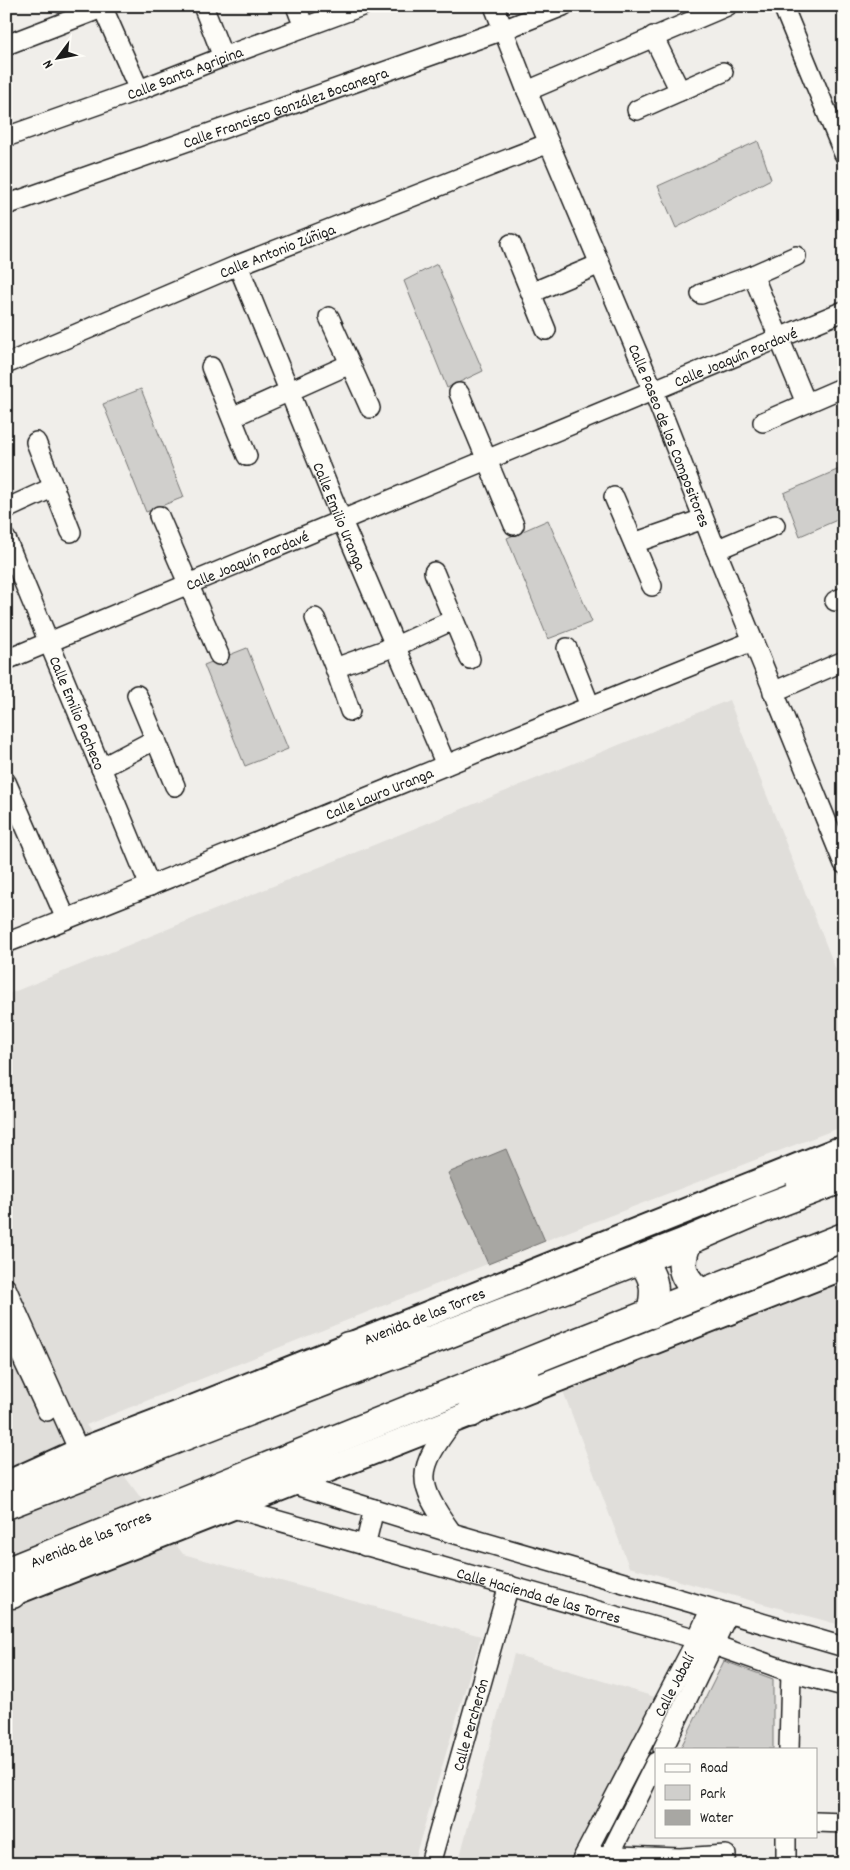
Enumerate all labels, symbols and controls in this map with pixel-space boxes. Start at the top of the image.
north arrow [32,32,82,82]
street label: Calle Santa Agripina [124,41,247,107]
text: N [38,56,59,72]
street label: Calle Francisco González Bocanegra [180,62,392,156]
street label: Calle Antonio Zúñiga [216,219,340,286]
street label: Calle Joaquín Pardavé [671,323,802,395]
street label: Calle Paseo de los Compositores [621,341,715,531]
street label: Calle Emilio Uranga [305,459,371,575]
street label: Calle Joaquín Pardavé [183,526,313,598]
street label: Calle Emilio Pacheco [42,653,110,774]
street label: Calle Lauro Uranga [322,762,438,827]
street label: Avenida de las Torres [361,1283,490,1352]
street label: Avenida de las Torres [27,1505,156,1575]
street label: Calle Hacienda de las Torres [454,1563,623,1631]
street label: Calle Jabalí [649,1649,702,1722]
street label: Calle Percherón [448,1676,496,1774]
legend [655,1748,818,1838]
text: Road [700,1758,728,1780]
text: Park [700,1784,726,1806]
text: Water [700,1808,734,1830]

